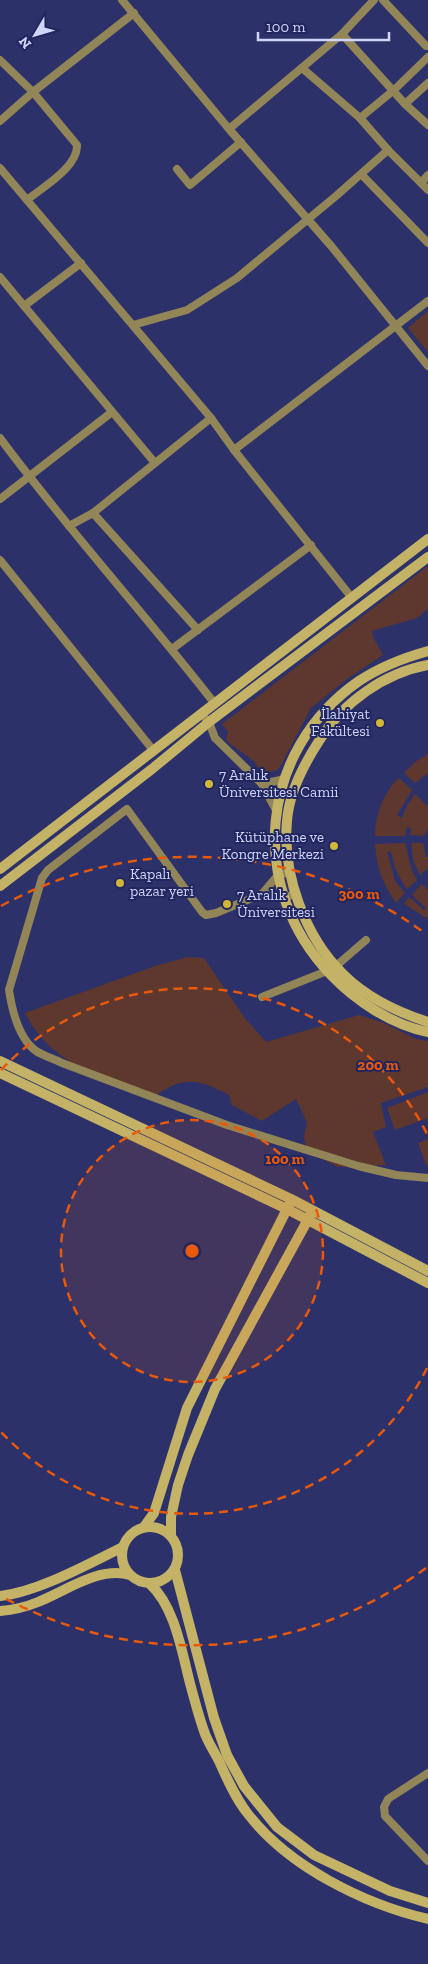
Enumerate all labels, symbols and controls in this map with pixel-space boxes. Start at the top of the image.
north arrow [10,10,60,60]
scale bar [258,10,389,42]
text: 100 m [266,18,305,36]
text: N [15,33,35,52]
place label: İlahiyat Fakültesi [311,705,370,740]
marker: İlahiyat Fakültesi [374,717,386,729]
place label: 7 Aralık Üniversitesi Camii [219,766,339,801]
marker: 7 Aralık Üniversitesi Camii [203,778,215,790]
place label: Kütüphane ve Kongre Merkezi [222,828,324,863]
marker: Kütüphane ve Kongre Merkezi [328,840,340,852]
place label: Kapalı pazar yeri [130,865,194,900]
marker: Kapalı pazar yeri [114,877,126,889]
text: 300 m [338,885,380,903]
place label: 7 Aralık Üniversitesi [237,886,315,921]
marker: 7 Aralık Üniversitesi [221,898,233,910]
text: 200 m [357,1056,399,1074]
text: 100 m [265,1150,305,1168]
centre of rings [183,1242,201,1260]

